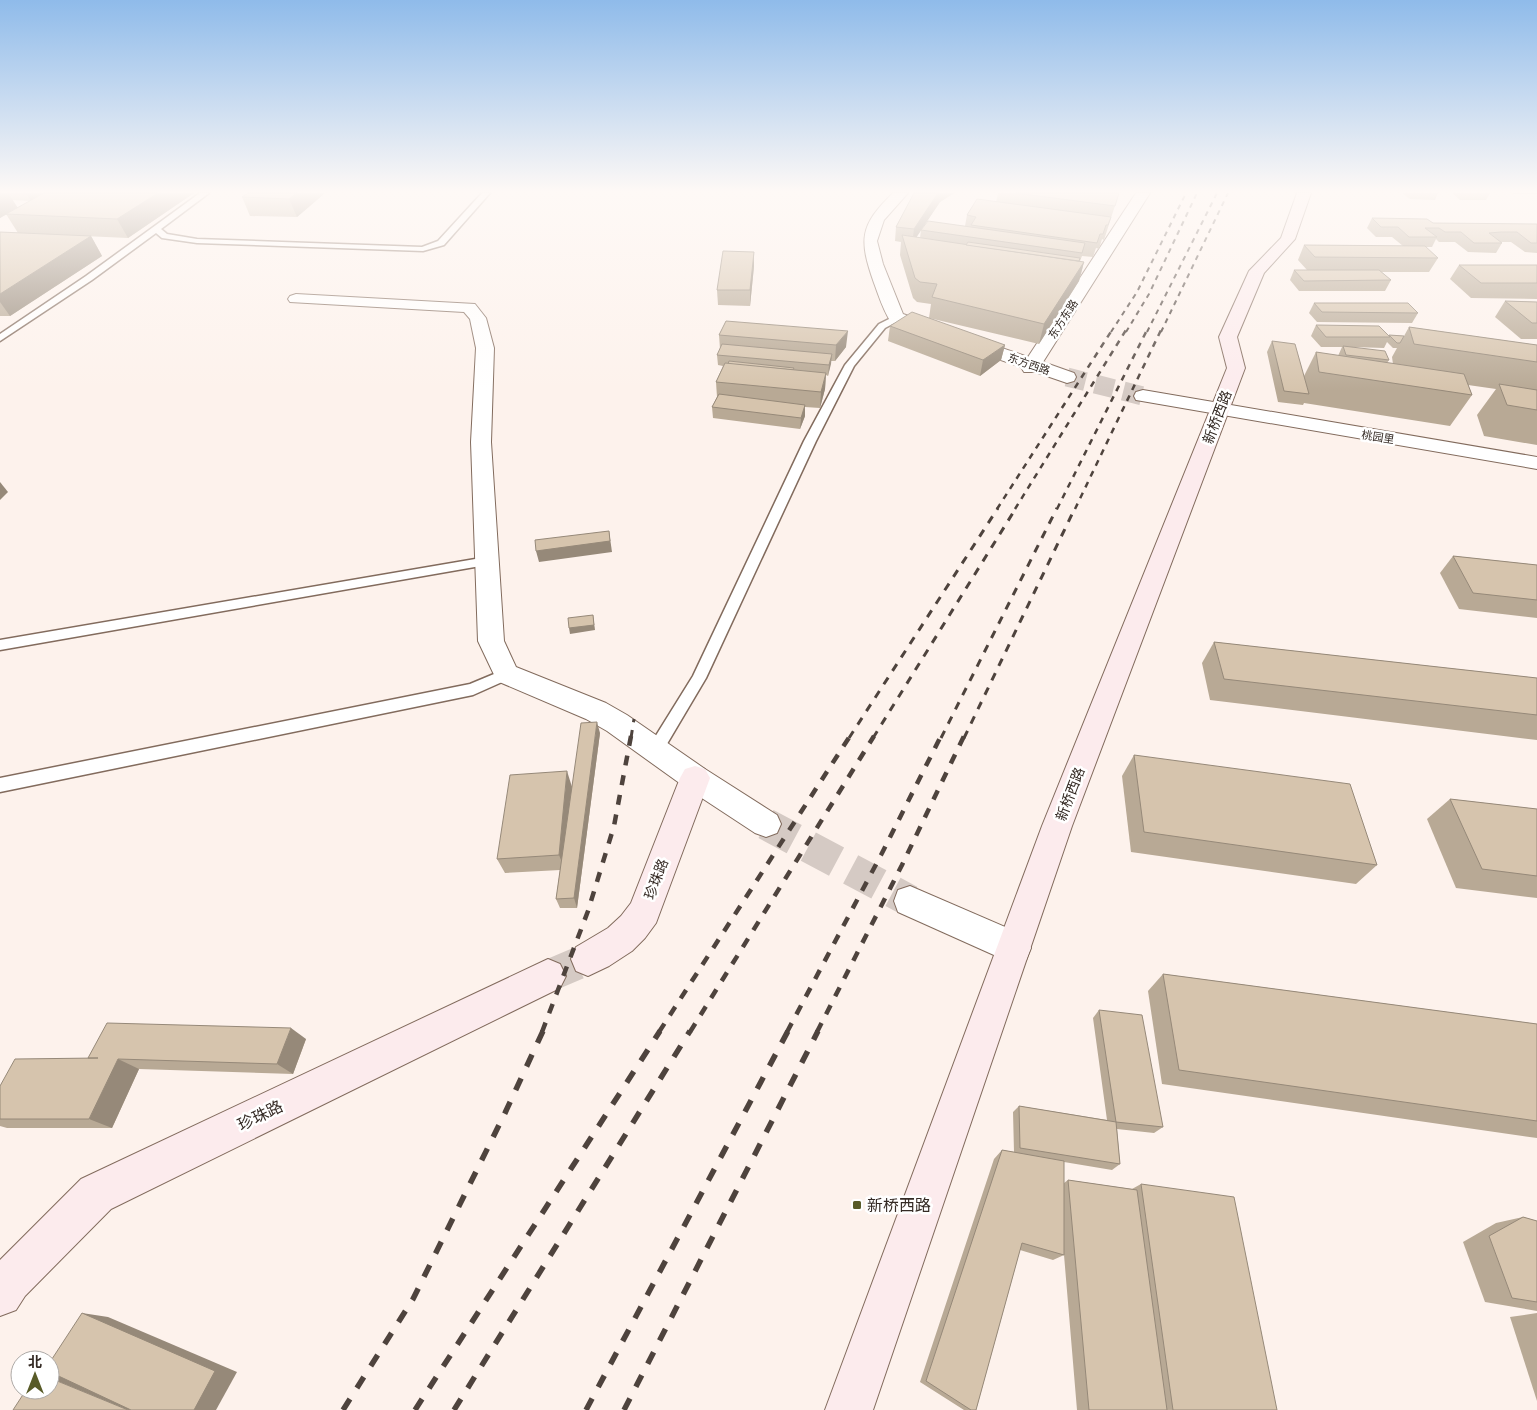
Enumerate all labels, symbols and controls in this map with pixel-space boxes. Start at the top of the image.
street label: 东方东路 [1046,297,1080,341]
street label: 东方西路 [1006,351,1052,377]
street label: 新桥西路 [1199,388,1235,446]
street label: 桃园里 [1361,428,1395,446]
street label: 新桥西路 [1052,765,1088,823]
street label: 珍珠路 [641,857,671,901]
street label: 珍珠路 [234,1096,286,1134]
place label: 新桥西路 [867,1196,931,1214]
marker: 新桥西路 [851,1199,863,1211]
north arrow [10,1350,60,1400]
text: 北 [28,1354,42,1370]

